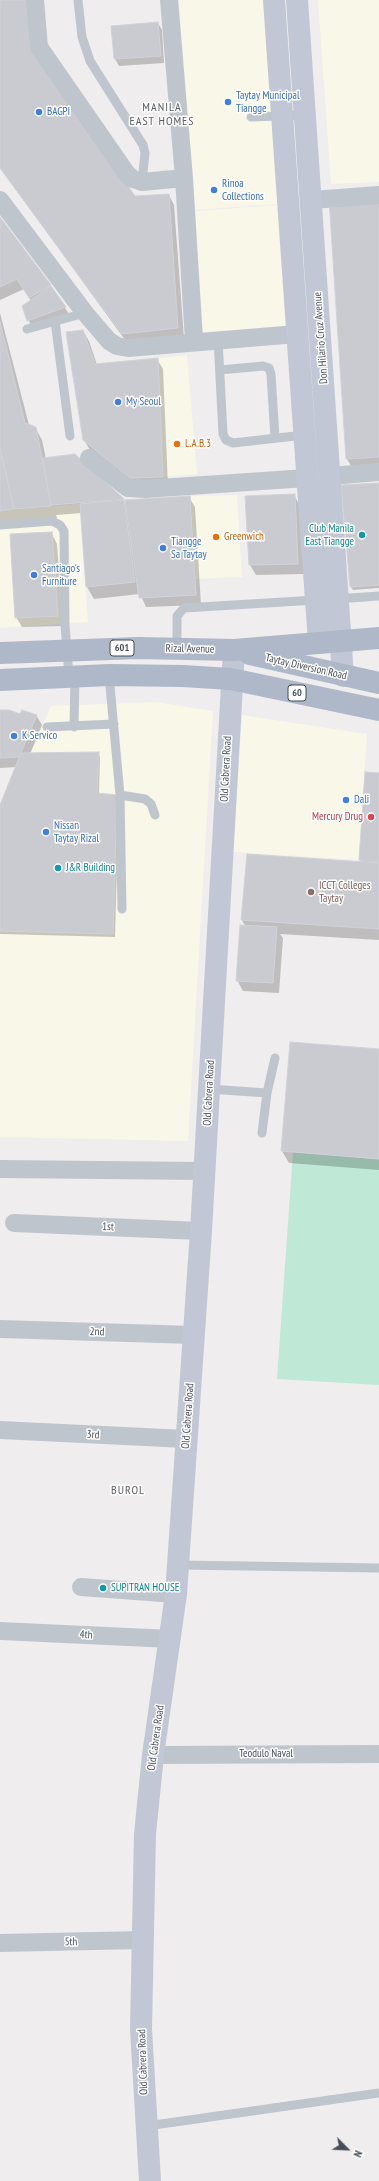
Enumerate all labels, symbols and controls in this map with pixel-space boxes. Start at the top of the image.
place label: Taytay Municipal Tiangge [236,89,299,115]
marker: Taytay Municipal Tiangge [223,97,233,107]
district label: MANILA EAST HOMES [130,101,194,129]
place label: BAGPI [47,105,70,119]
marker: BAGPI [34,107,44,117]
place label: Rinoa Collections [222,177,264,203]
marker: Rinoa Collections [209,185,219,195]
street label: Don Hilario Cruz Avenue [311,292,331,384]
place label: My Seoul [126,395,161,409]
marker: My Seoul [113,397,123,407]
place label: L.A.B.3 [185,437,211,451]
marker: L.A.B.3 [172,439,182,449]
place label: Club Manila East Tiangge [305,522,354,548]
place label: Greenwich [224,530,264,544]
marker: Club Manila East Tiangge [357,530,367,540]
marker: Greenwich [211,532,221,542]
place label: Tiangge Sa Taytay [171,535,207,561]
marker: Tiangge Sa Taytay [158,543,168,553]
place label: Santiago's Furniture [42,562,80,588]
marker: Santiago's Furniture [29,570,39,580]
road number: 601 [110,640,134,656]
street label: Rizal Avenue [166,642,214,656]
street label: Taytay Diversion Road [264,651,348,683]
road number: 60 [288,685,306,701]
place label: K Servico [22,729,57,743]
marker: K Servico [9,731,19,741]
street label: Old Cabrera Road [218,736,234,802]
place label: Dali [354,793,369,807]
marker: Dali [341,795,351,805]
place label: Mercury Drug [312,810,363,824]
marker: Mercury Drug [366,812,376,822]
place label: Nissan Taytay Rizal [54,819,99,845]
marker: Nissan Taytay Rizal [41,827,51,837]
place label: J&R Building [66,861,115,875]
marker: J&R Building [53,863,63,873]
place label: ICCT Colleges Taytay [319,879,370,905]
marker: ICCT Colleges Taytay [306,887,316,897]
street label: Old Cabrera Road [201,1060,217,1126]
street label: 1st [102,1220,114,1234]
street label: 2nd [90,1325,104,1339]
street label: Old Cabrera Road [179,1383,197,1449]
street label: 3rd [86,1428,100,1442]
district label: BUROL [111,1484,145,1498]
place label: SUPITRAN HOUSE [111,1581,179,1595]
marker: SUPITRAN HOUSE [98,1583,108,1593]
street label: 4th [79,1628,93,1642]
street label: Old Cabrera Road [145,1704,167,1772]
street label: Teodulo Naval [239,1747,293,1761]
street label: 5th [64,1935,78,1949]
street label: Old Cabrera Road [135,2029,151,2095]
north arrow [327,2129,367,2169]
text: N [350,2148,366,2159]

